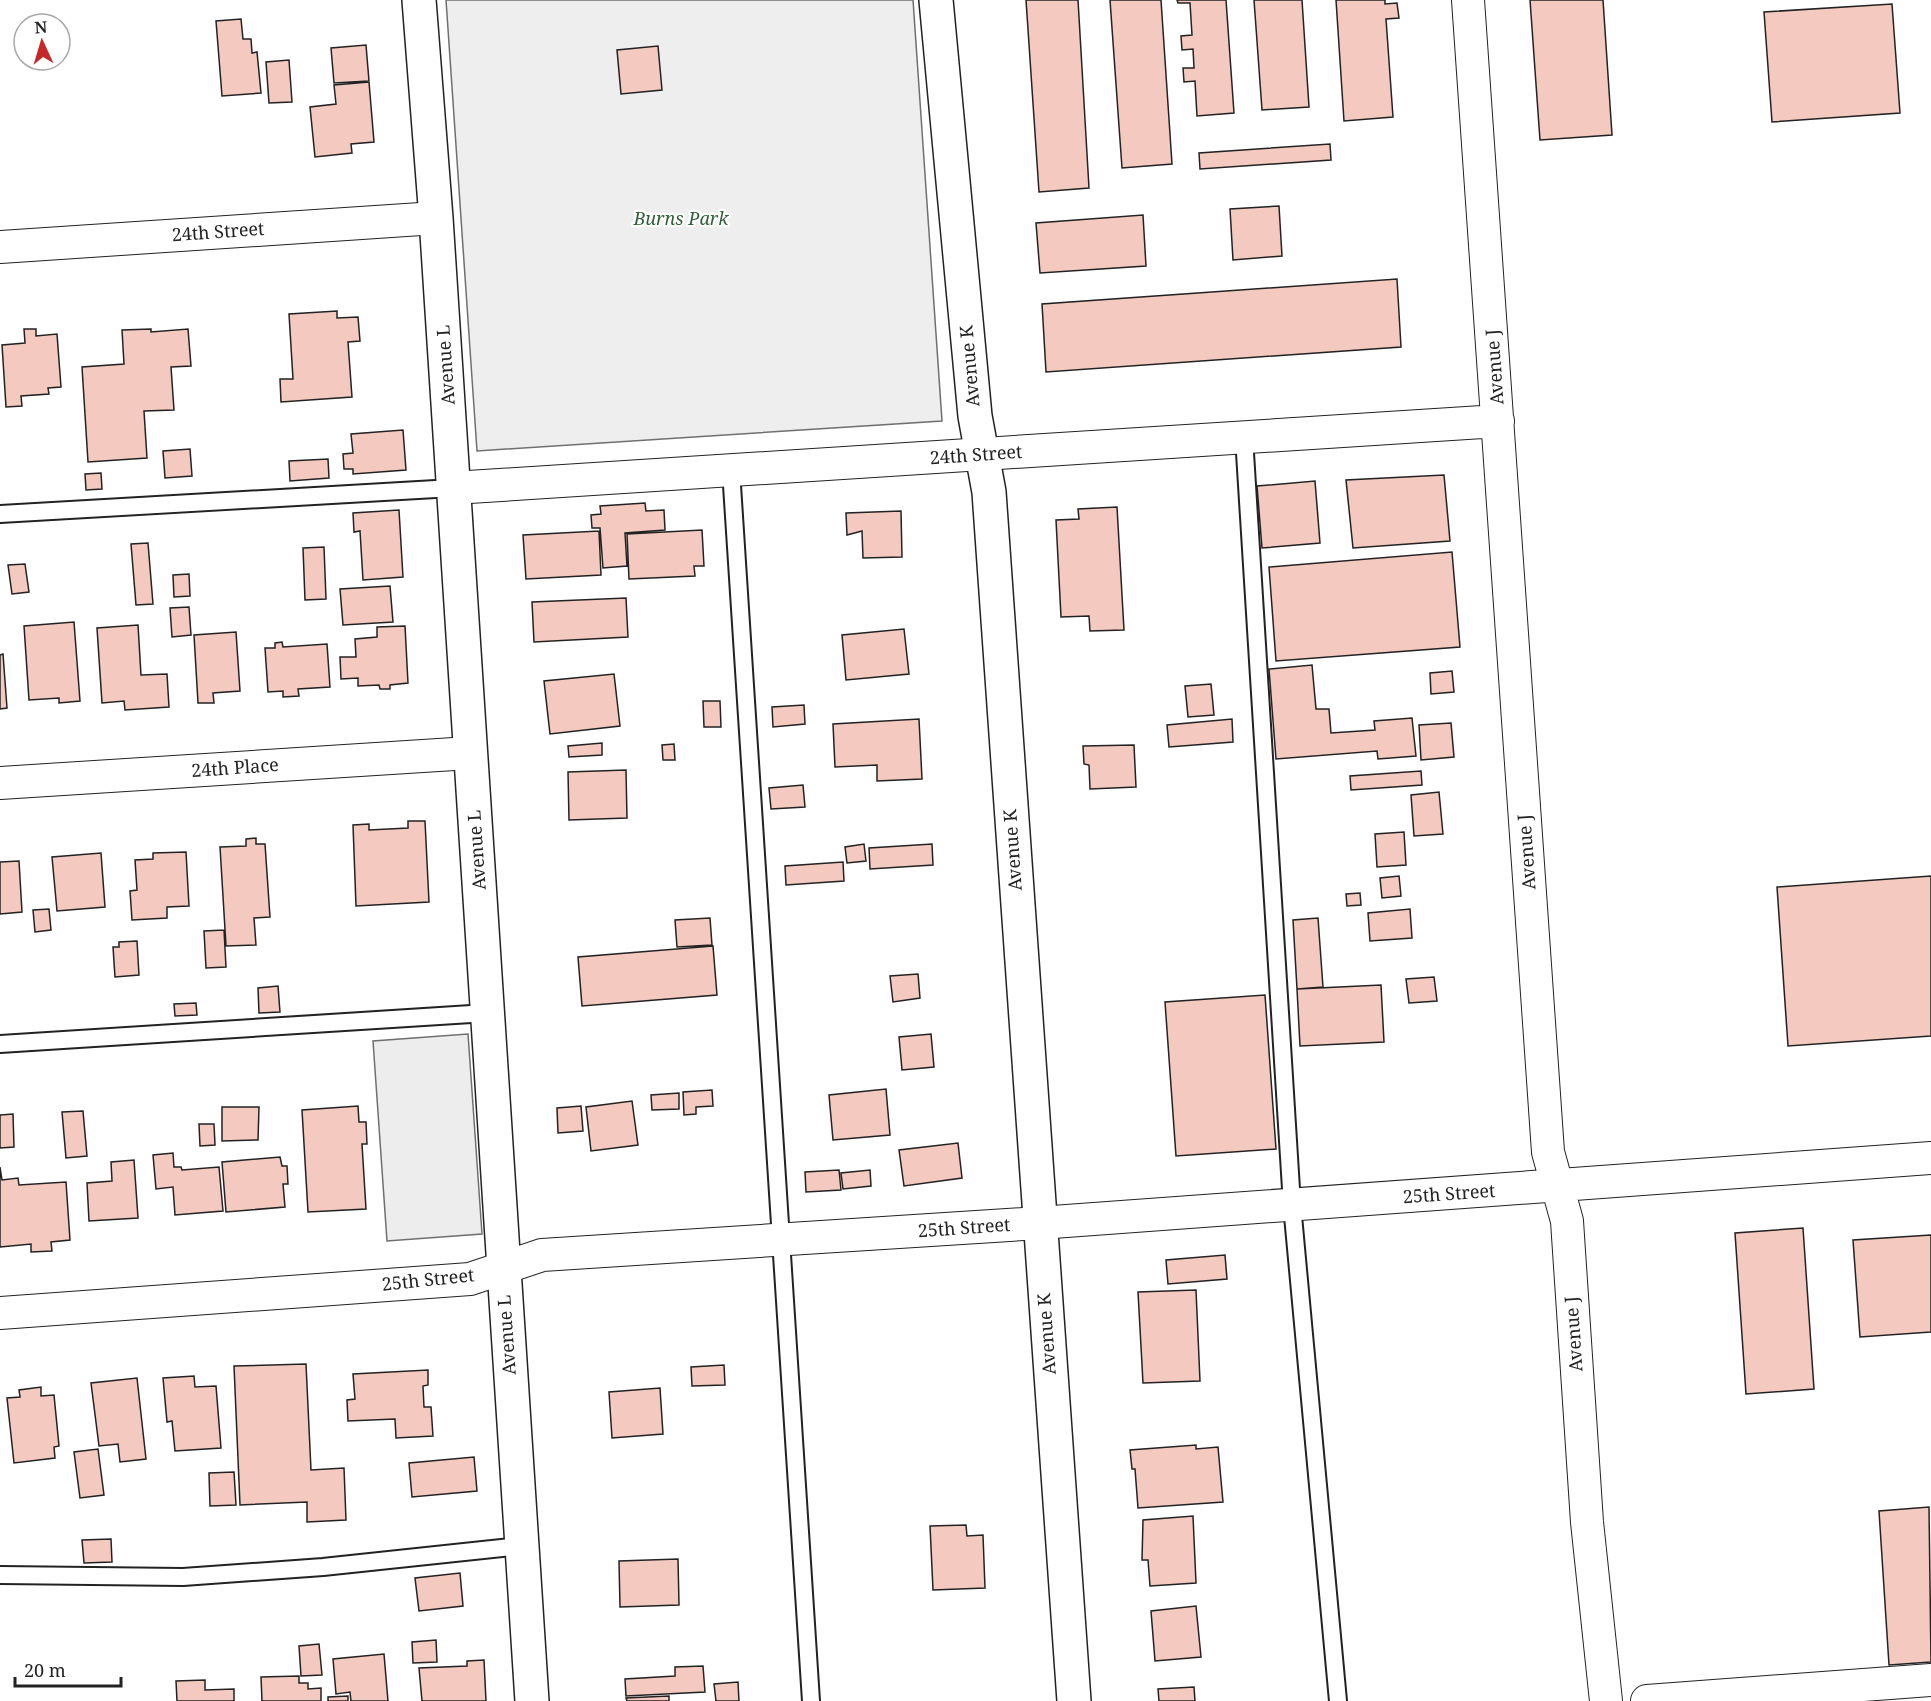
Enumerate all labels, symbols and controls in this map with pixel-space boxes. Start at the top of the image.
north arrow [12,12,72,72]
text: N [34,16,48,38]
park label: Burns Park [632,206,729,230]
street label: 24th Street [171,216,265,246]
street label: Avenue L [430,324,460,406]
street label: Avenue K [953,324,985,408]
street label: Avenue J [1479,329,1509,406]
street label: 24th Street [929,439,1023,469]
street label: 24th Place [190,752,279,782]
street label: Avenue K [997,808,1027,892]
street label: Avenue L [461,809,491,891]
street label: Avenue J [1511,814,1541,891]
street label: 25th Street [1402,1178,1496,1208]
street label: 25th Street [917,1212,1011,1242]
street label: 25th Street [381,1262,475,1296]
street label: Avenue K [1031,1292,1061,1376]
street label: Avenue L [491,1294,521,1376]
street label: Avenue J [1558,1296,1588,1373]
scale bar [15,1650,122,1688]
text: 20 m [24,1658,66,1682]

